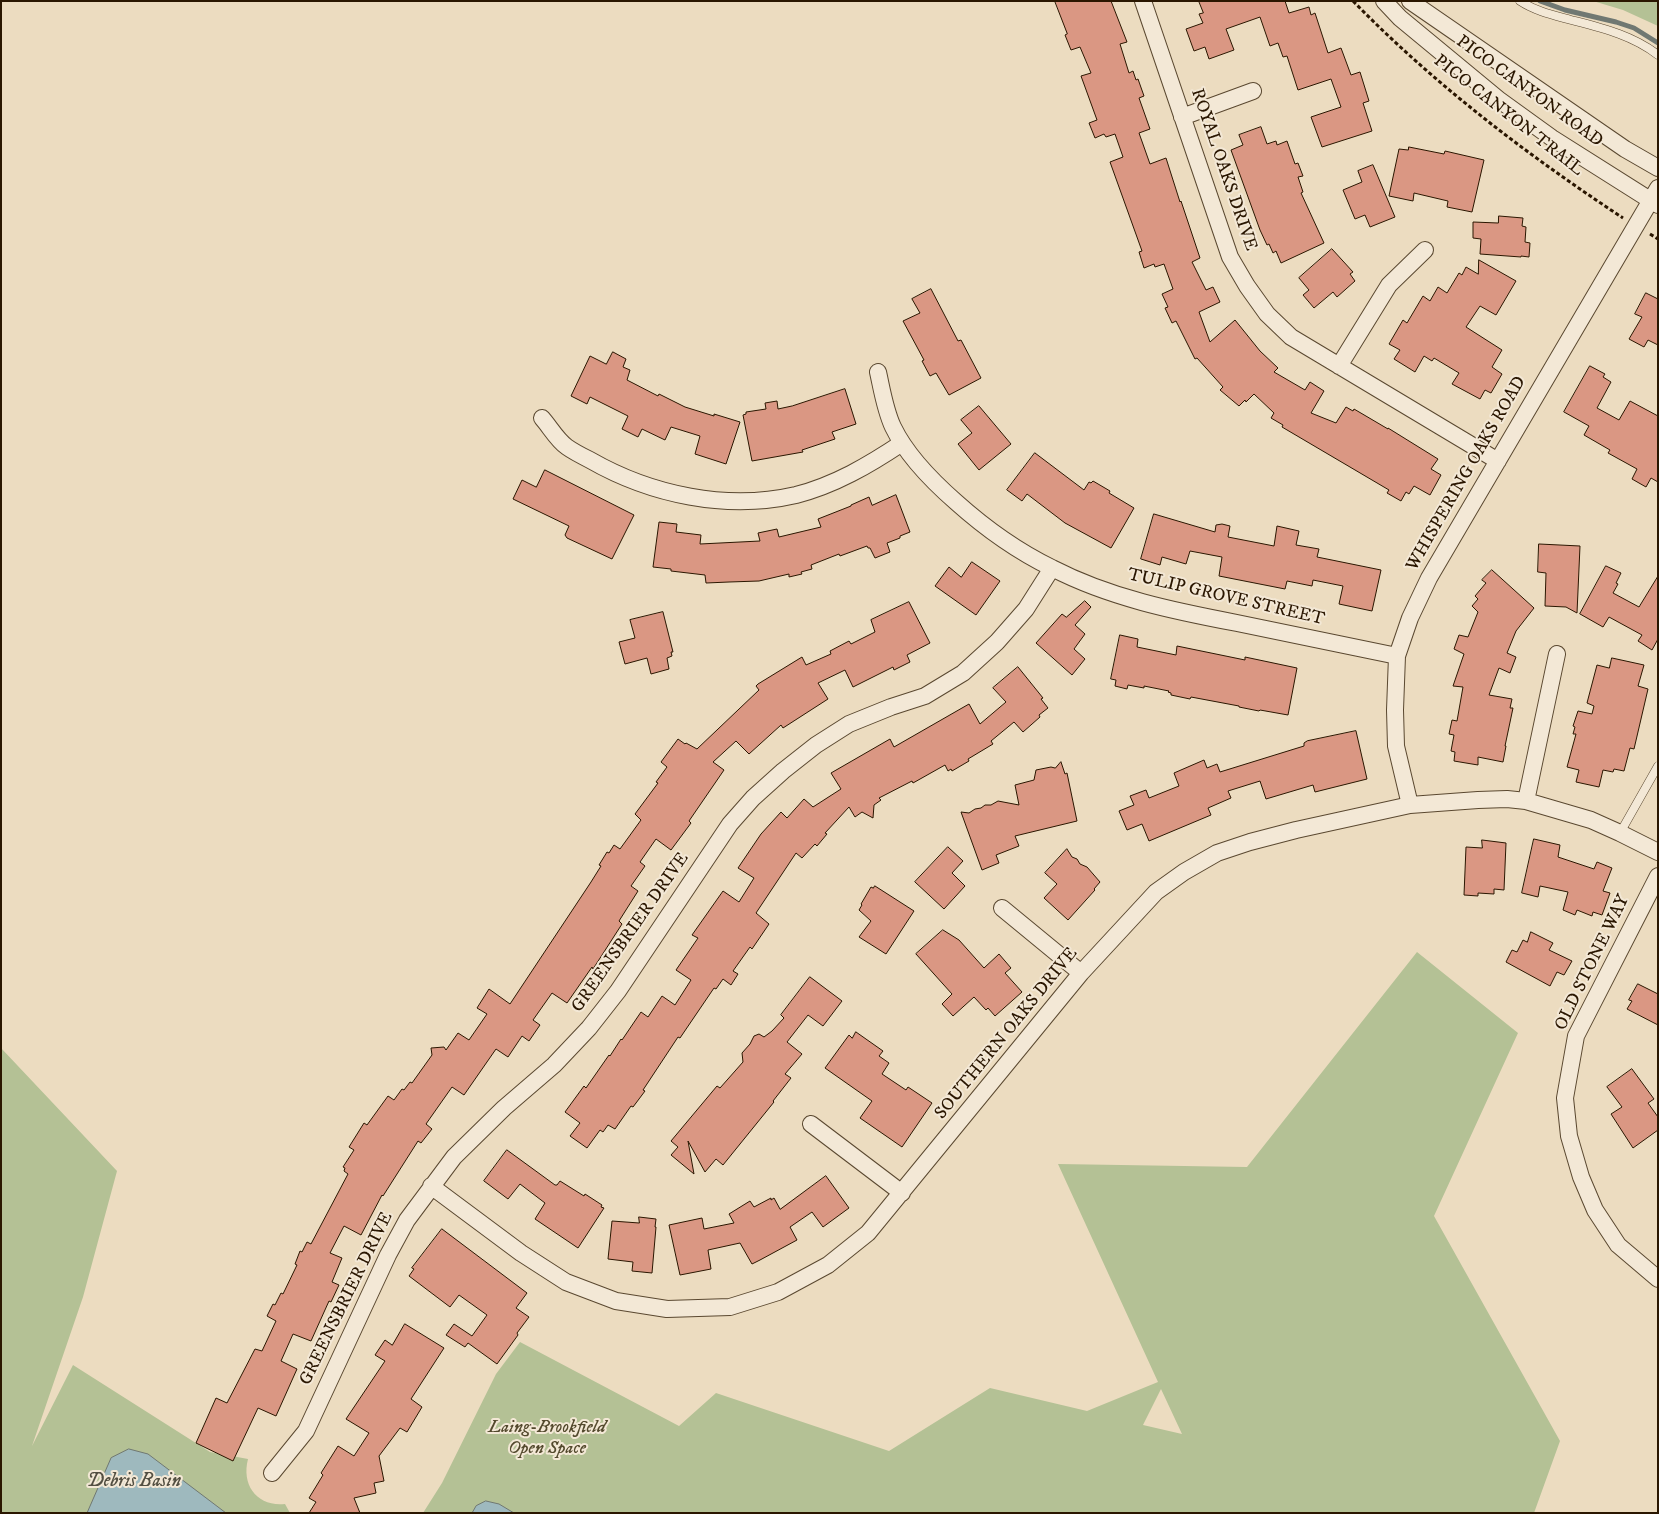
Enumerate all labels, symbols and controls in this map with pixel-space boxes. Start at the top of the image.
street label: PICO CANYON ROAD [1451,32,1607,152]
street label: PICO CANYON TRAIL [1429,51,1587,181]
street label: ROYAL OAKS DRIVE [1185,86,1261,254]
street label: WHISPERING OAKS ROAD [1402,373,1532,575]
street label: TULIP GROVE STREET [1125,565,1327,631]
street label: GREENSBRIER DRIVE [568,849,694,1017]
street label: OLD STONE WAY [1551,892,1635,1034]
street label: SOUTHERN OAKS DRIVE [931,944,1083,1124]
street label: GREENSBRIER DRIVE [296,1209,398,1389]
park label: Laing-Brookfield Open Space [488,1417,606,1460]
water label: Debris Basin [87,1471,181,1493]

